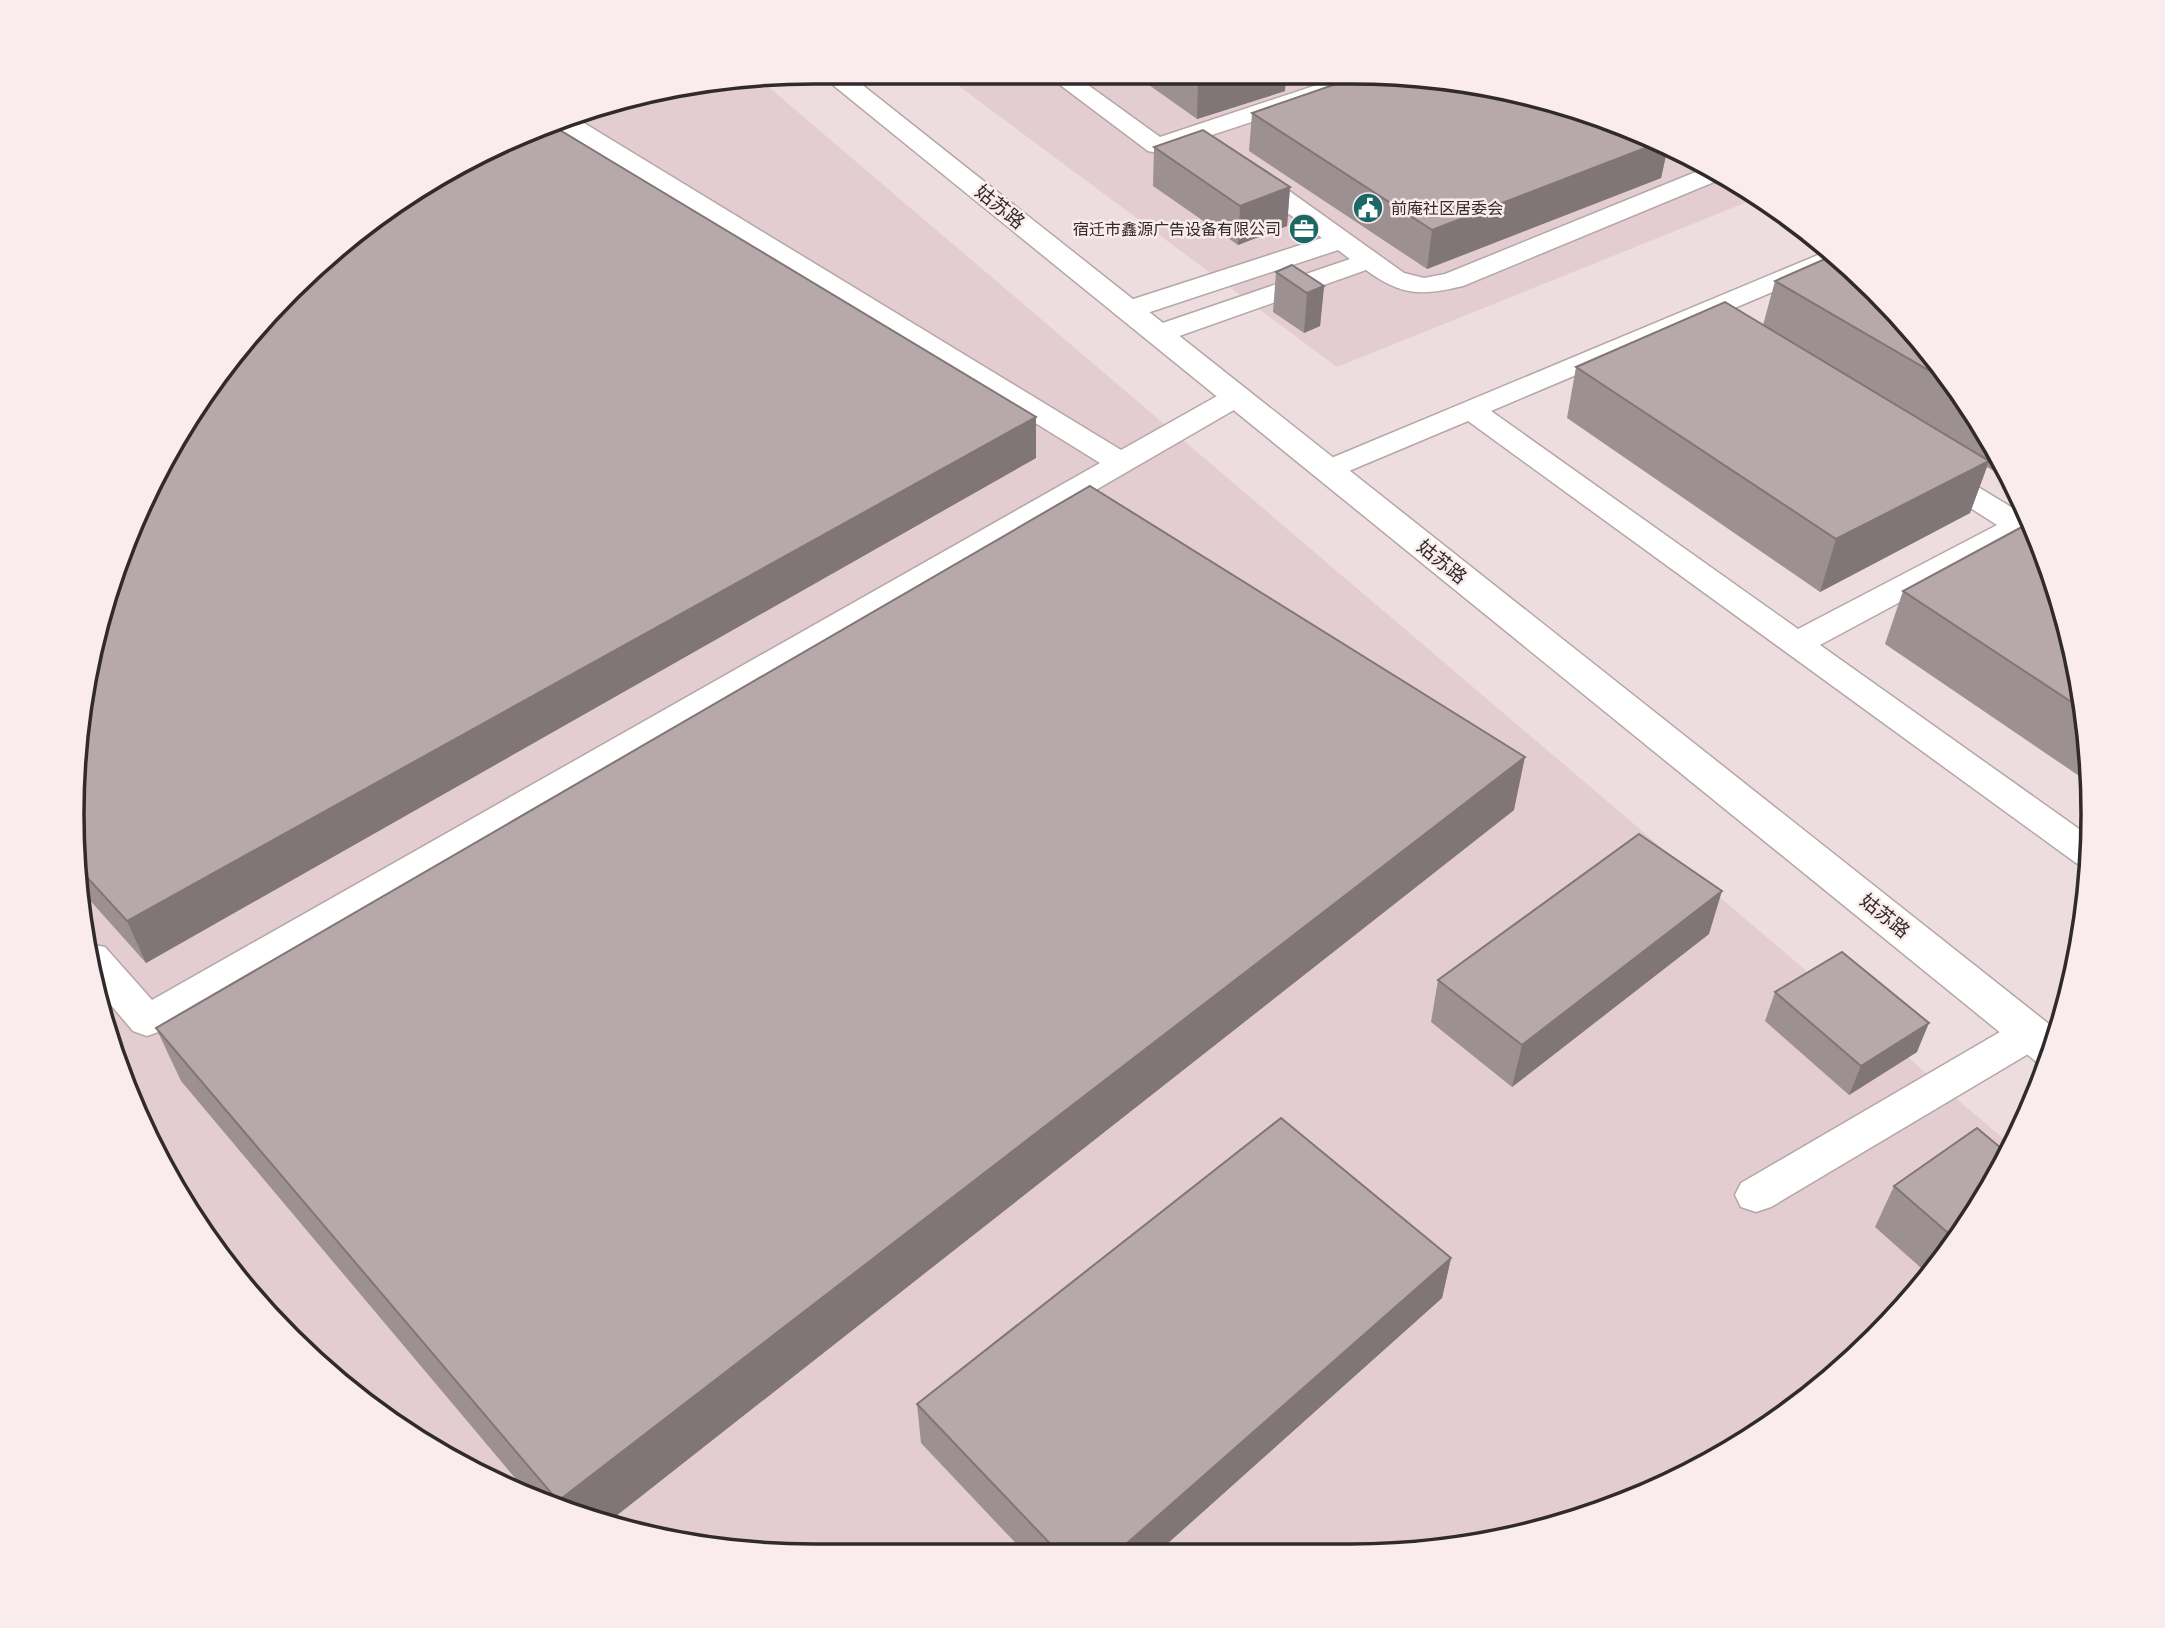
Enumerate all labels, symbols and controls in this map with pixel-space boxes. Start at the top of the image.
street label: 姑苏路 [971,180,1029,234]
public building icon: 前庵社区居委会 [1351,191,1385,225]
place label: 前庵社区居委会 [1391,199,1503,218]
office icon: 宿迁市鑫源广告设备有限公司 [1287,212,1321,246]
place label: 宿迁市鑫源广告设备有限公司 [1073,220,1281,239]
street label: 姑苏路 [1413,535,1471,589]
street label: 姑苏路 [1856,889,1914,943]

